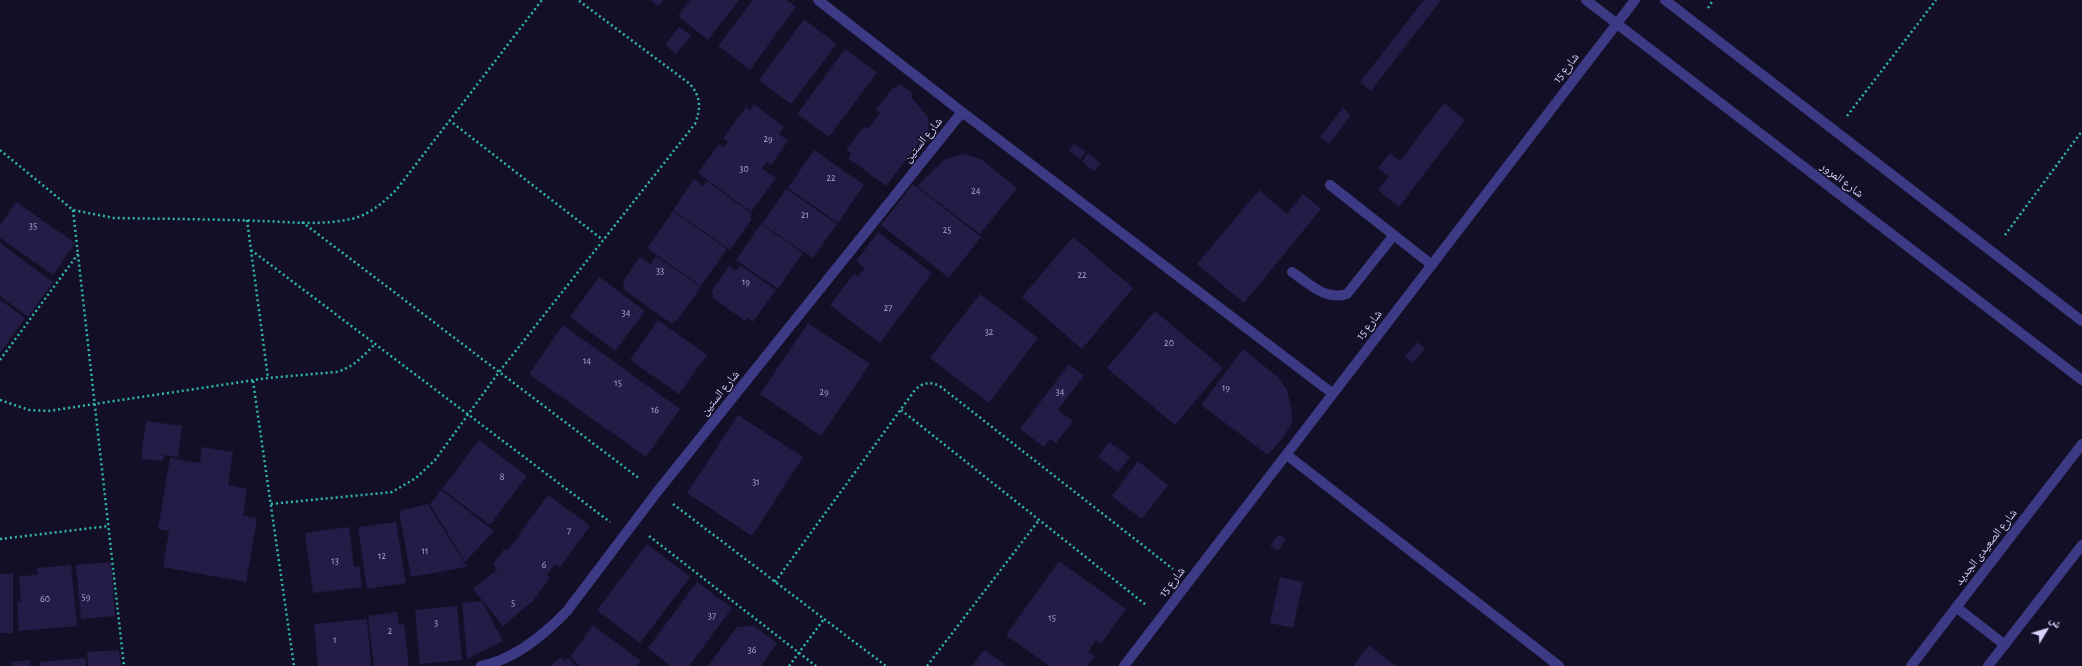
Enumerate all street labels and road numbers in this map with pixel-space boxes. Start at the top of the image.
street label: شارع 15 [1550,50,1582,86]
street label: شارع الستين [900,115,946,165]
street label: شارع المرور [1818,159,1866,201]
street label: شارع 15 [1353,307,1385,343]
street label: شارع الستين [697,368,743,418]
street label: شارع الصعيدى الجديد [1952,506,2020,588]
street label: شارع 15 [1156,564,1188,600]

